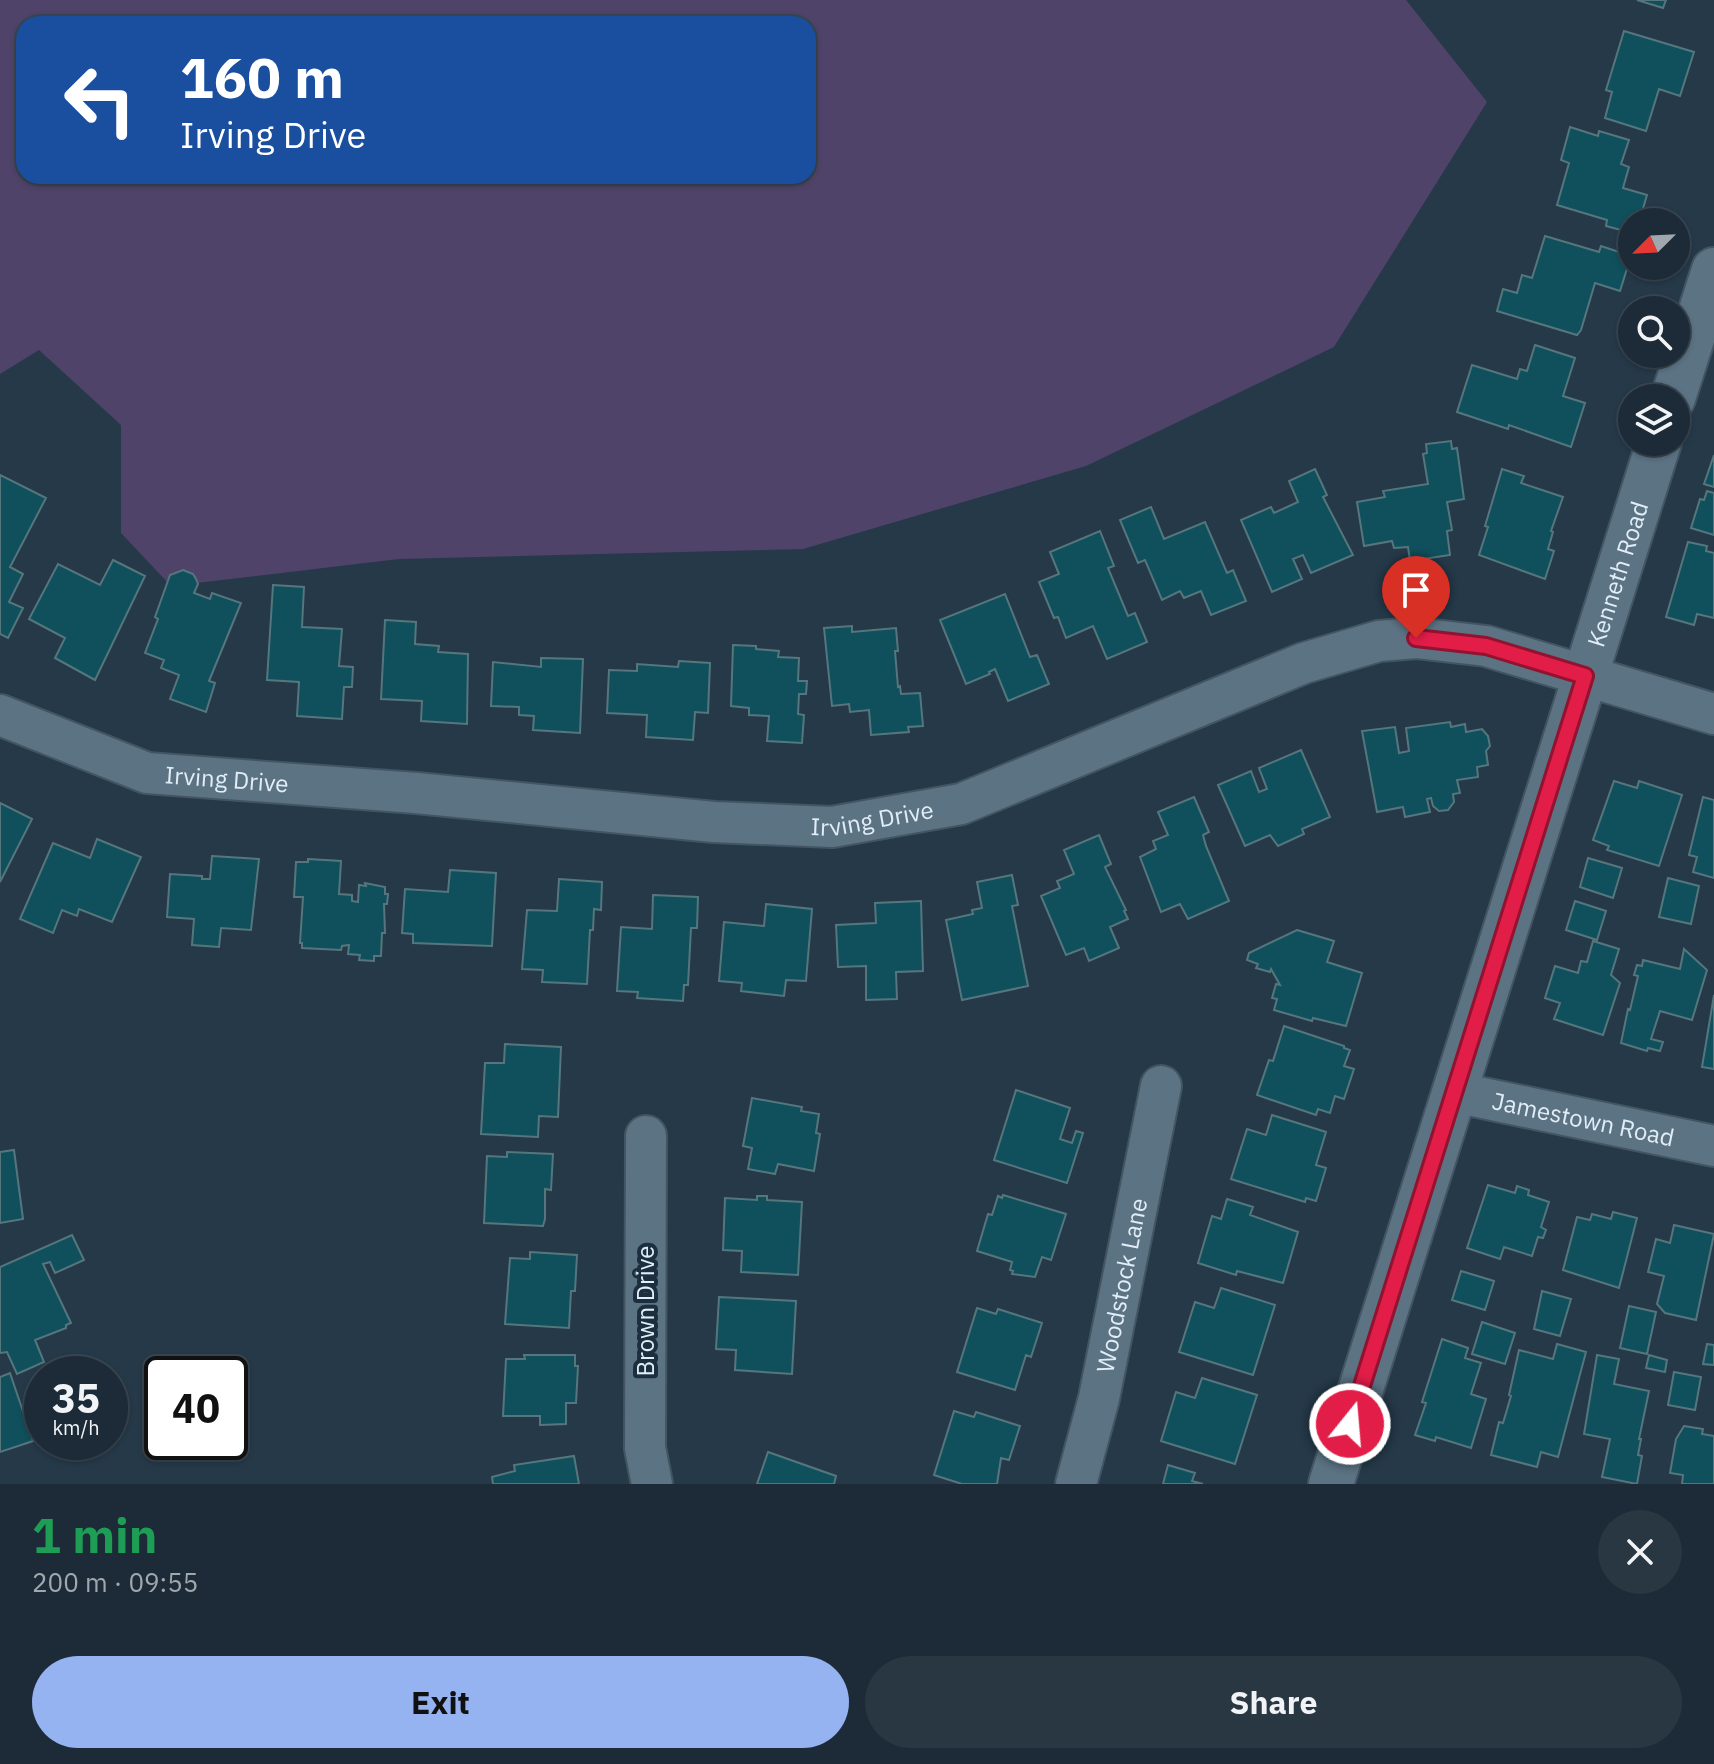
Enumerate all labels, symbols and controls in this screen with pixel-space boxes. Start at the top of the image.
text: 160 m [180,41,344,113]
icon: left [48,48,152,152]
text: Irving Drive [180,111,366,158]
north arrow [1618,208,1690,280]
map controls [1618,208,1690,456]
button: search [1618,296,1690,368]
button: layers [1618,384,1690,456]
street label: Kenneth Road [1579,497,1655,651]
pin [1382,556,1450,638]
icon: arrive [1394,568,1438,612]
street label: Irving Drive [164,758,290,799]
street label: Irving Drive [810,793,936,843]
street label: Jamestown Road [1489,1084,1677,1153]
street label: Woodstock Lane [1088,1195,1154,1375]
street label: Brown Drive [629,1245,661,1377]
speed limit sign: 40 [144,1356,248,1460]
text: 35 [52,1372,100,1424]
position arrow [1308,1382,1392,1466]
text: km/h [52,1414,100,1441]
text: 1 min [32,1504,157,1566]
button: close [1598,1510,1682,1594]
text: 200 m · 09:55 [32,1565,198,1599]
button: Exit [32,1656,849,1748]
button: Share [865,1656,1682,1748]

